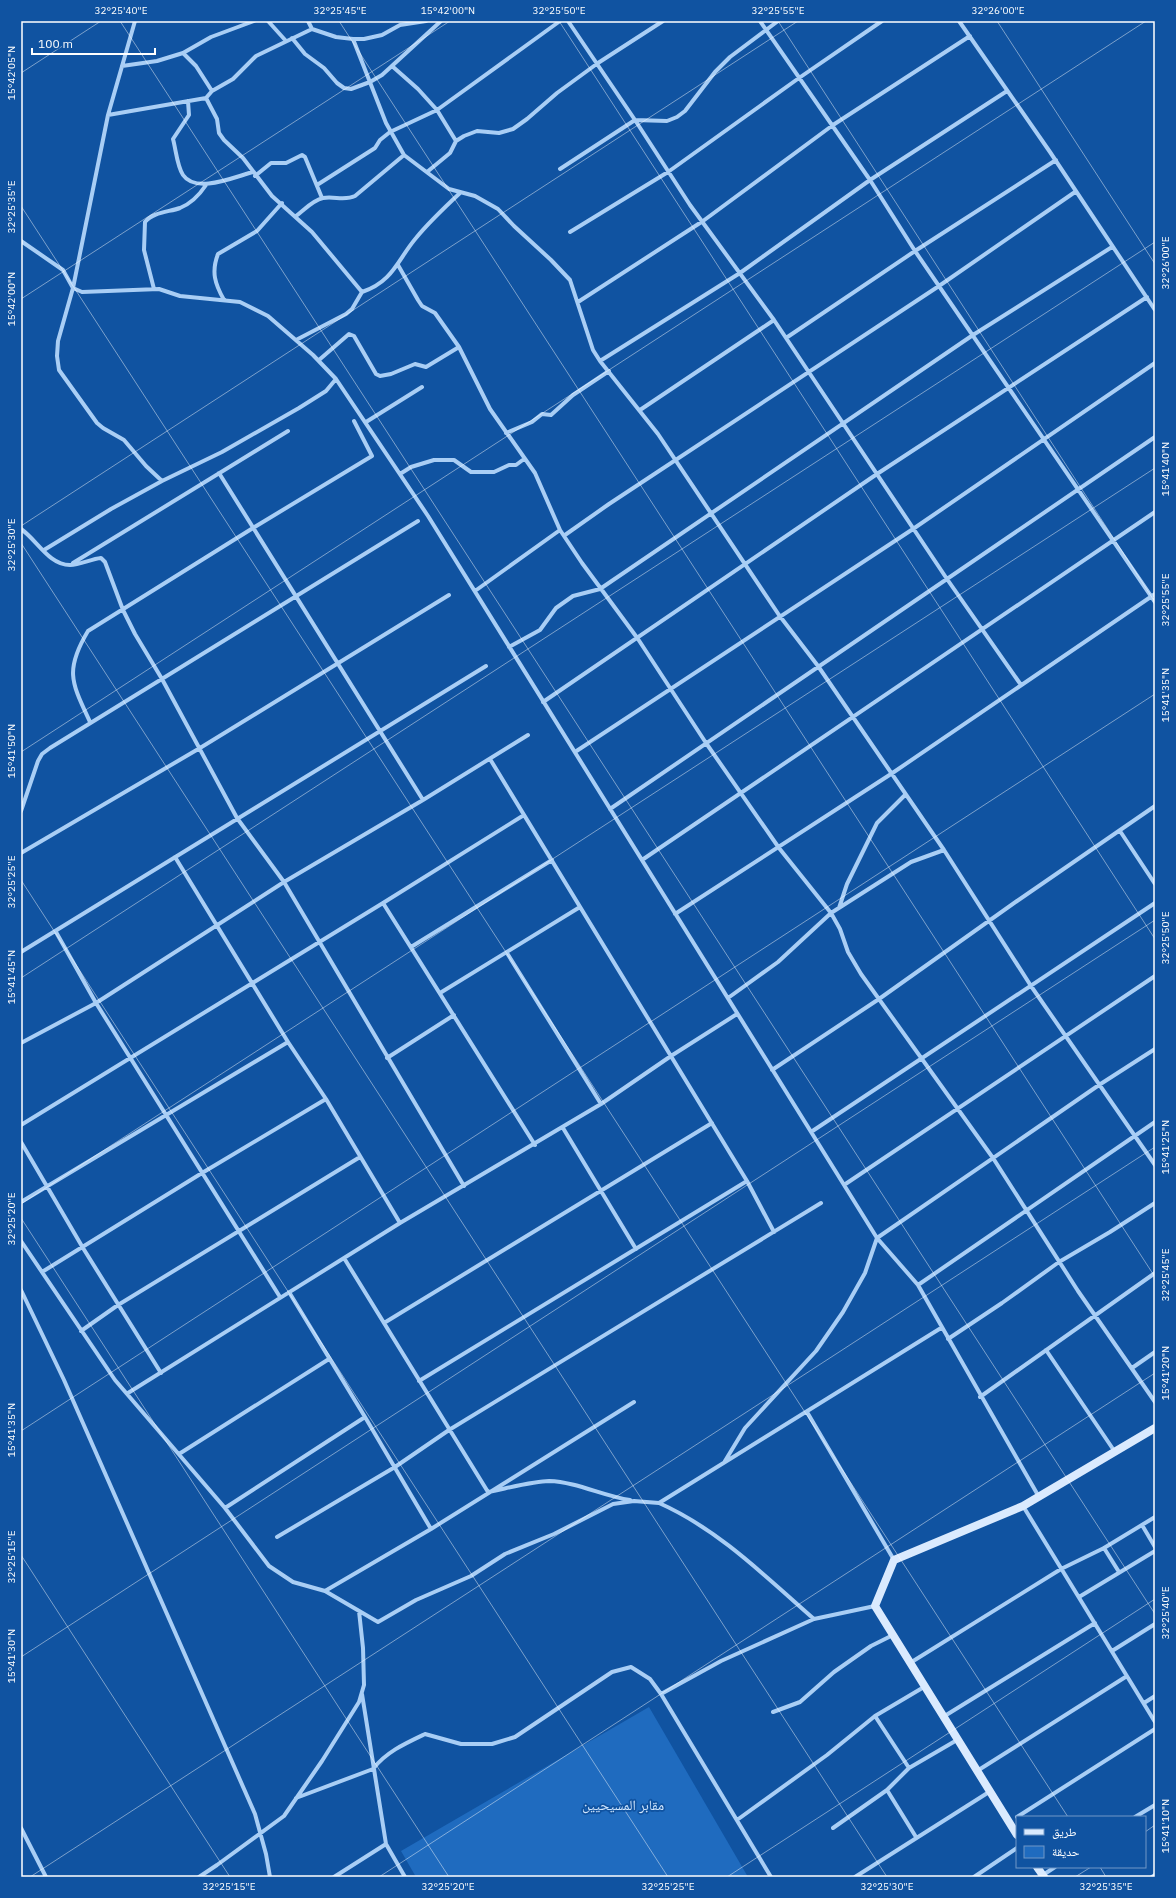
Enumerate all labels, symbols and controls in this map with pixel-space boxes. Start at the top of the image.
text: 32°25'40"E [94,4,148,17]
text: 32°25'45"E [313,4,367,17]
text: 15°42'00"N [421,4,475,17]
text: 32°25'50"E [532,4,586,17]
text: 32°25'55"E [751,4,805,17]
text: 32°26'00"E [971,4,1025,17]
scale bar [32,30,155,56]
text: 100 m [38,36,73,51]
text: 15°42'05"N [5,46,18,100]
text: 32°25'35"E [5,180,18,234]
text: 32°26'00"E [1159,236,1172,290]
text: 15°42'00"N [5,272,18,326]
text: 15°41'40"N [1159,442,1172,496]
text: 32°25'30"E [5,518,18,572]
text: 32°25'55"E [1159,573,1172,627]
text: 15°41'35"N [1159,668,1172,722]
text: 15°41'50"N [5,724,18,778]
text: 32°25'25"E [5,855,18,909]
text: 32°25'50"E [1159,911,1172,965]
text: 15°41'45"N [5,950,18,1004]
text: 15°41'25"N [1159,1120,1172,1174]
text: 32°25'20"E [5,1192,18,1246]
text: 32°25'45"E [1159,1248,1172,1302]
text: 15°41'20"N [1159,1346,1172,1400]
text: 15°41'35"N [5,1403,18,1457]
text: 32°25'15"E [5,1530,18,1584]
text: 32°25'40"E [1159,1586,1172,1640]
text: 15°41'30"N [5,1629,18,1683]
park label: مقابر المسيحيين [582,1796,664,1814]
text: 15°41'10"N [1159,1799,1172,1853]
legend [1016,1816,1146,1868]
text: طريق [1052,1824,1077,1839]
text: حديقة [1052,1844,1080,1859]
text: 32°25'15"E [202,1880,256,1893]
text: 32°25'20"E [421,1880,475,1893]
text: 32°25'25"E [641,1880,695,1893]
text: 32°25'30"E [860,1880,914,1893]
text: 32°25'35"E [1079,1880,1133,1893]

